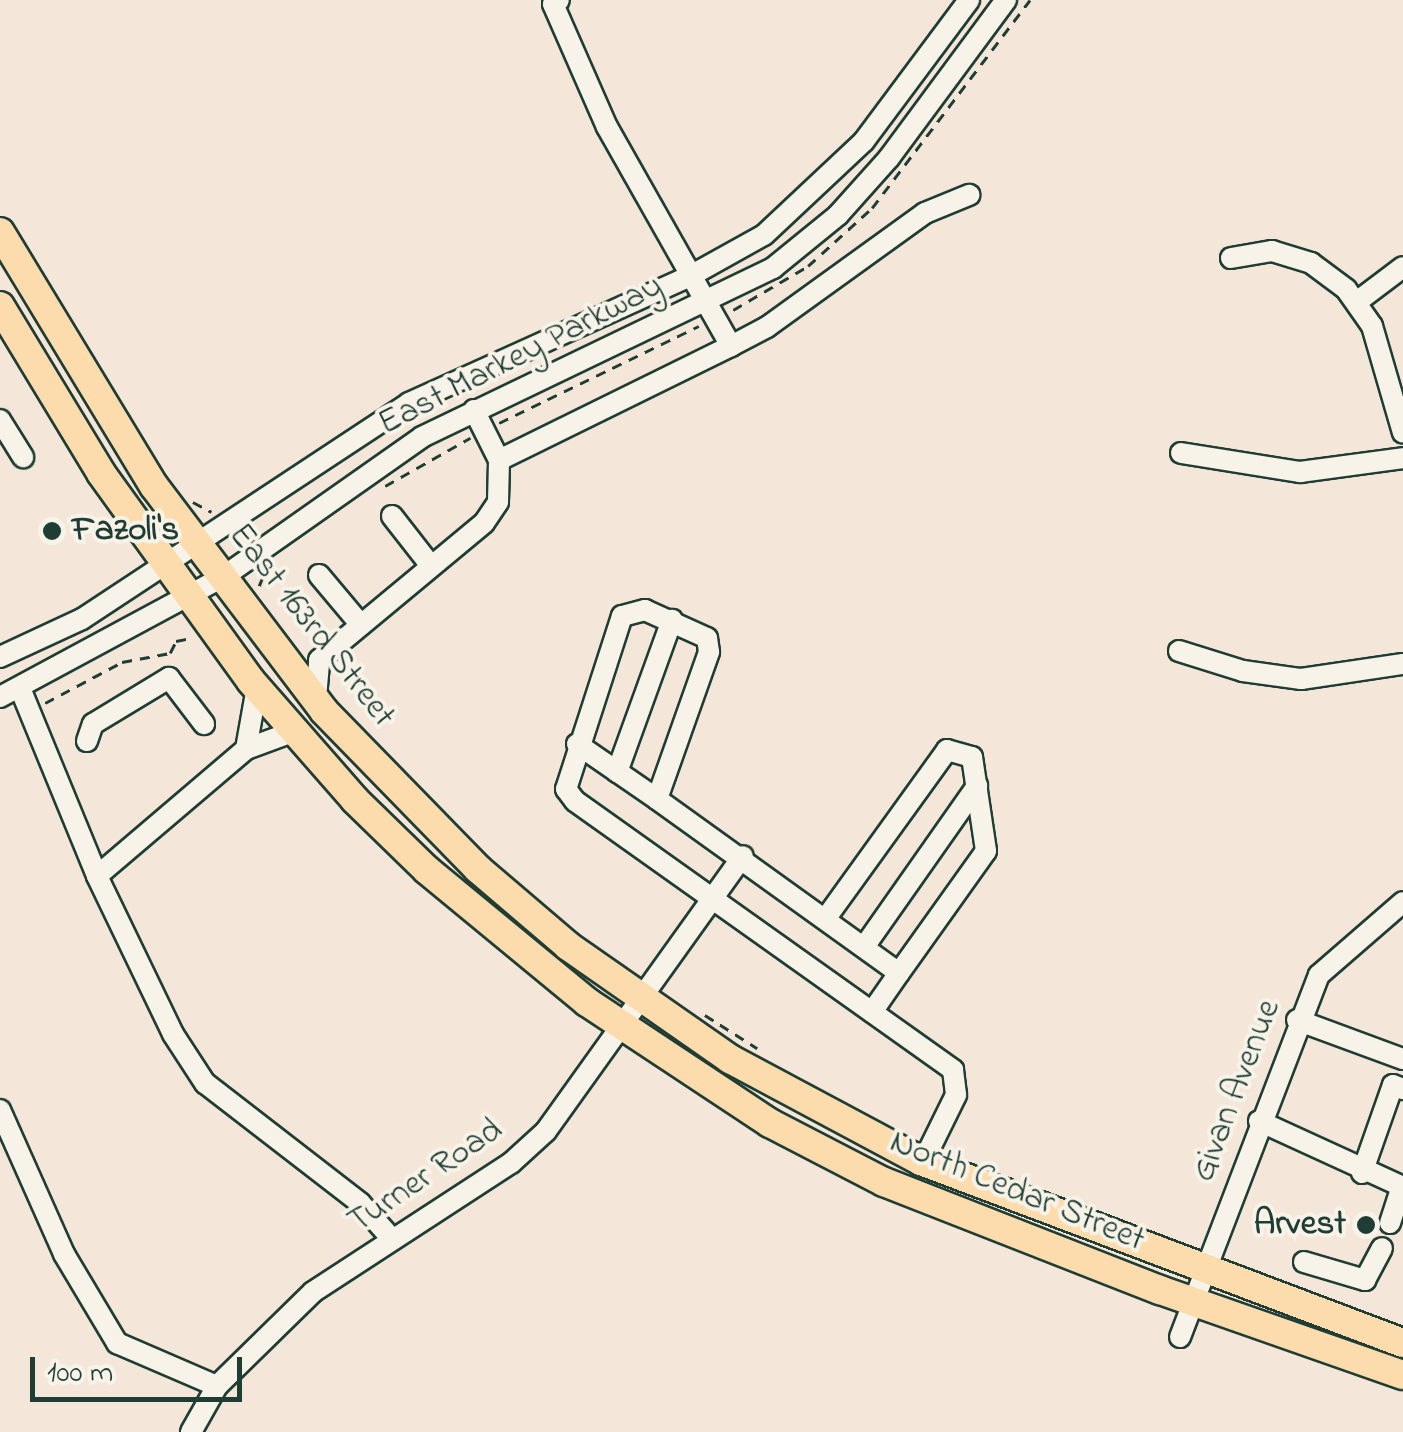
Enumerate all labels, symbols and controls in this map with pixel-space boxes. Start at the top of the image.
street label: East Markey Parkway [372,266,670,446]
place label: Fazoli's [72,510,179,552]
street label: East 163rd Street [218,516,404,736]
marker: Fazoli's [41,520,63,542]
street label: Givan Avenue [1183,994,1291,1188]
street label: Turner Road [341,1110,511,1244]
street label: North Cedar Street [883,1122,1151,1262]
place label: Arvest [1254,1204,1346,1246]
marker: Arvest [1355,1214,1377,1236]
scale bar [35,1337,248,1399]
text: 100 m [47,1352,113,1396]

